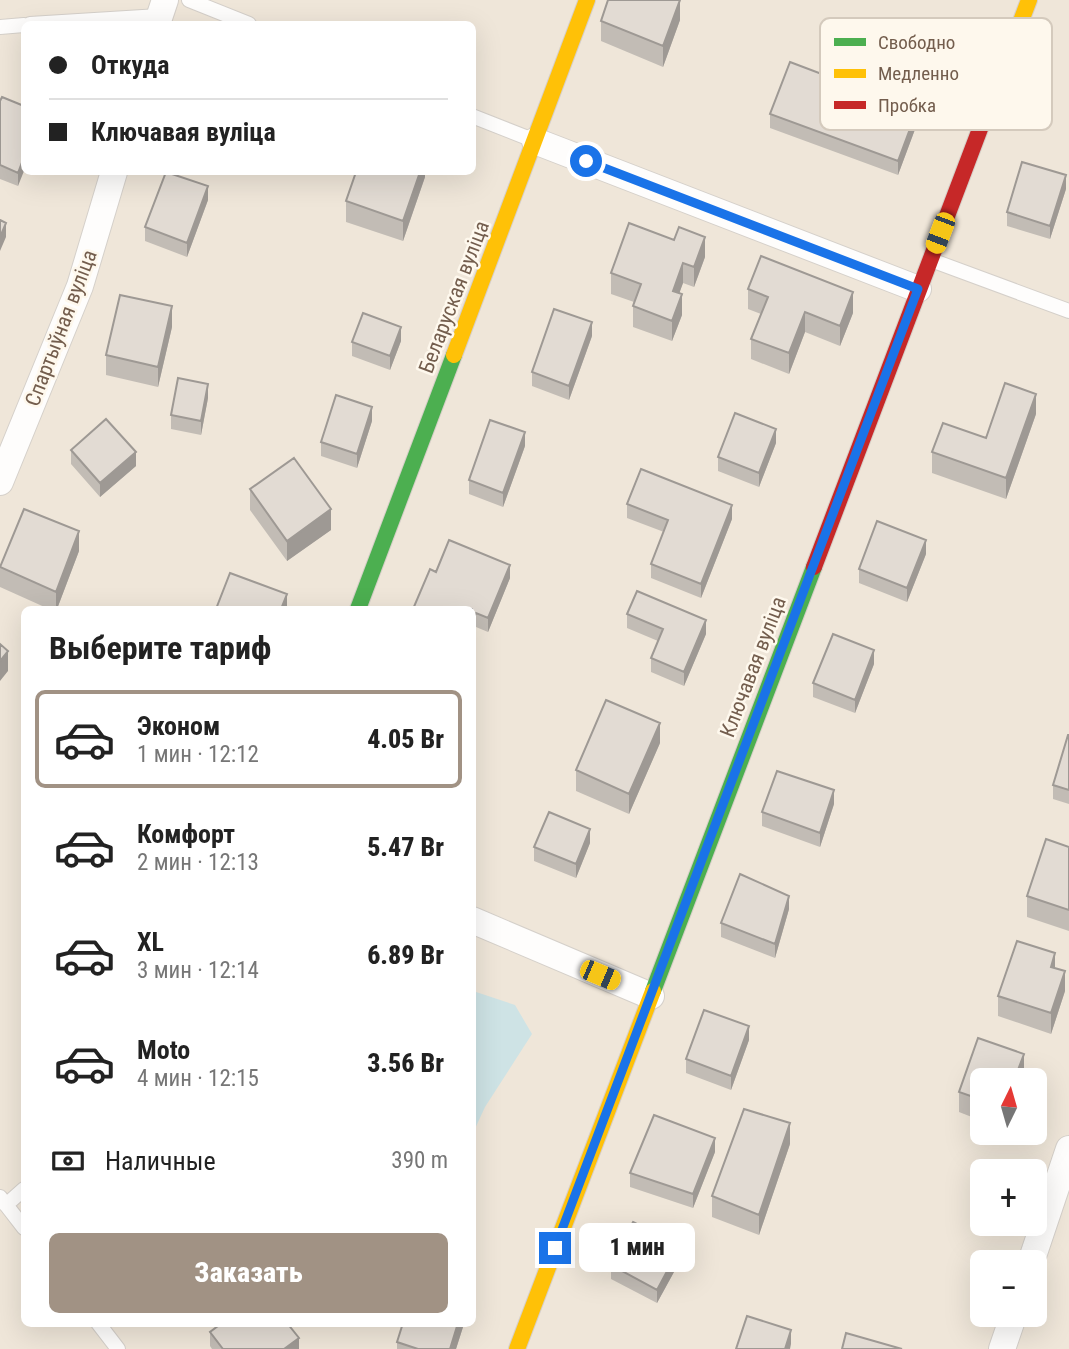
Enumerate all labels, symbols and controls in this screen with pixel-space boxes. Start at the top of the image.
legend [820,18,1052,130]
text: Свободно [878,31,955,54]
text: Откуда [91,50,169,80]
text: Медленно [878,62,959,85]
text: Пробка [878,94,936,117]
text: Ключавая вуліца [91,117,276,147]
route start [570,145,602,177]
car [923,210,958,256]
street label: Беларуская вуліца [414,217,494,377]
street label: Спартыўная вуліца [20,247,102,409]
street label: Ключавая вуліца [715,593,791,741]
text: Выберите тариф [49,629,271,667]
icon: car [53,708,116,771]
text: Эконом [137,711,220,741]
text: 4.05 Br [367,724,444,754]
text: 1 мин · 12:12 [137,741,259,768]
icon: car [53,816,116,879]
text: Комфорт [137,819,235,849]
text: 5.47 Br [367,832,444,862]
text: 2 мин · 12:13 [137,849,259,876]
icon: car [53,924,116,987]
text: XL [137,927,164,957]
text: 6.89 Br [367,940,444,970]
text: 3 мин · 12:14 [137,957,259,984]
car [577,957,624,993]
icon: car [53,1032,116,1095]
text: Moto [137,1035,190,1065]
text: 3.56 Br [367,1048,444,1078]
text: 4 мин · 12:15 [137,1065,259,1092]
north arrow [970,1068,1046,1144]
map controls [970,1068,1047,1327]
icon: cash [49,1142,87,1180]
text: Наличные [105,1146,216,1176]
text: 390 m [391,1147,448,1174]
button: + [970,1159,1047,1236]
callout: 1 мин [580,1224,695,1272]
route end [539,1232,571,1264]
button: Заказать [49,1233,448,1313]
text: 1 мин [609,1234,665,1261]
button: − [970,1250,1047,1327]

